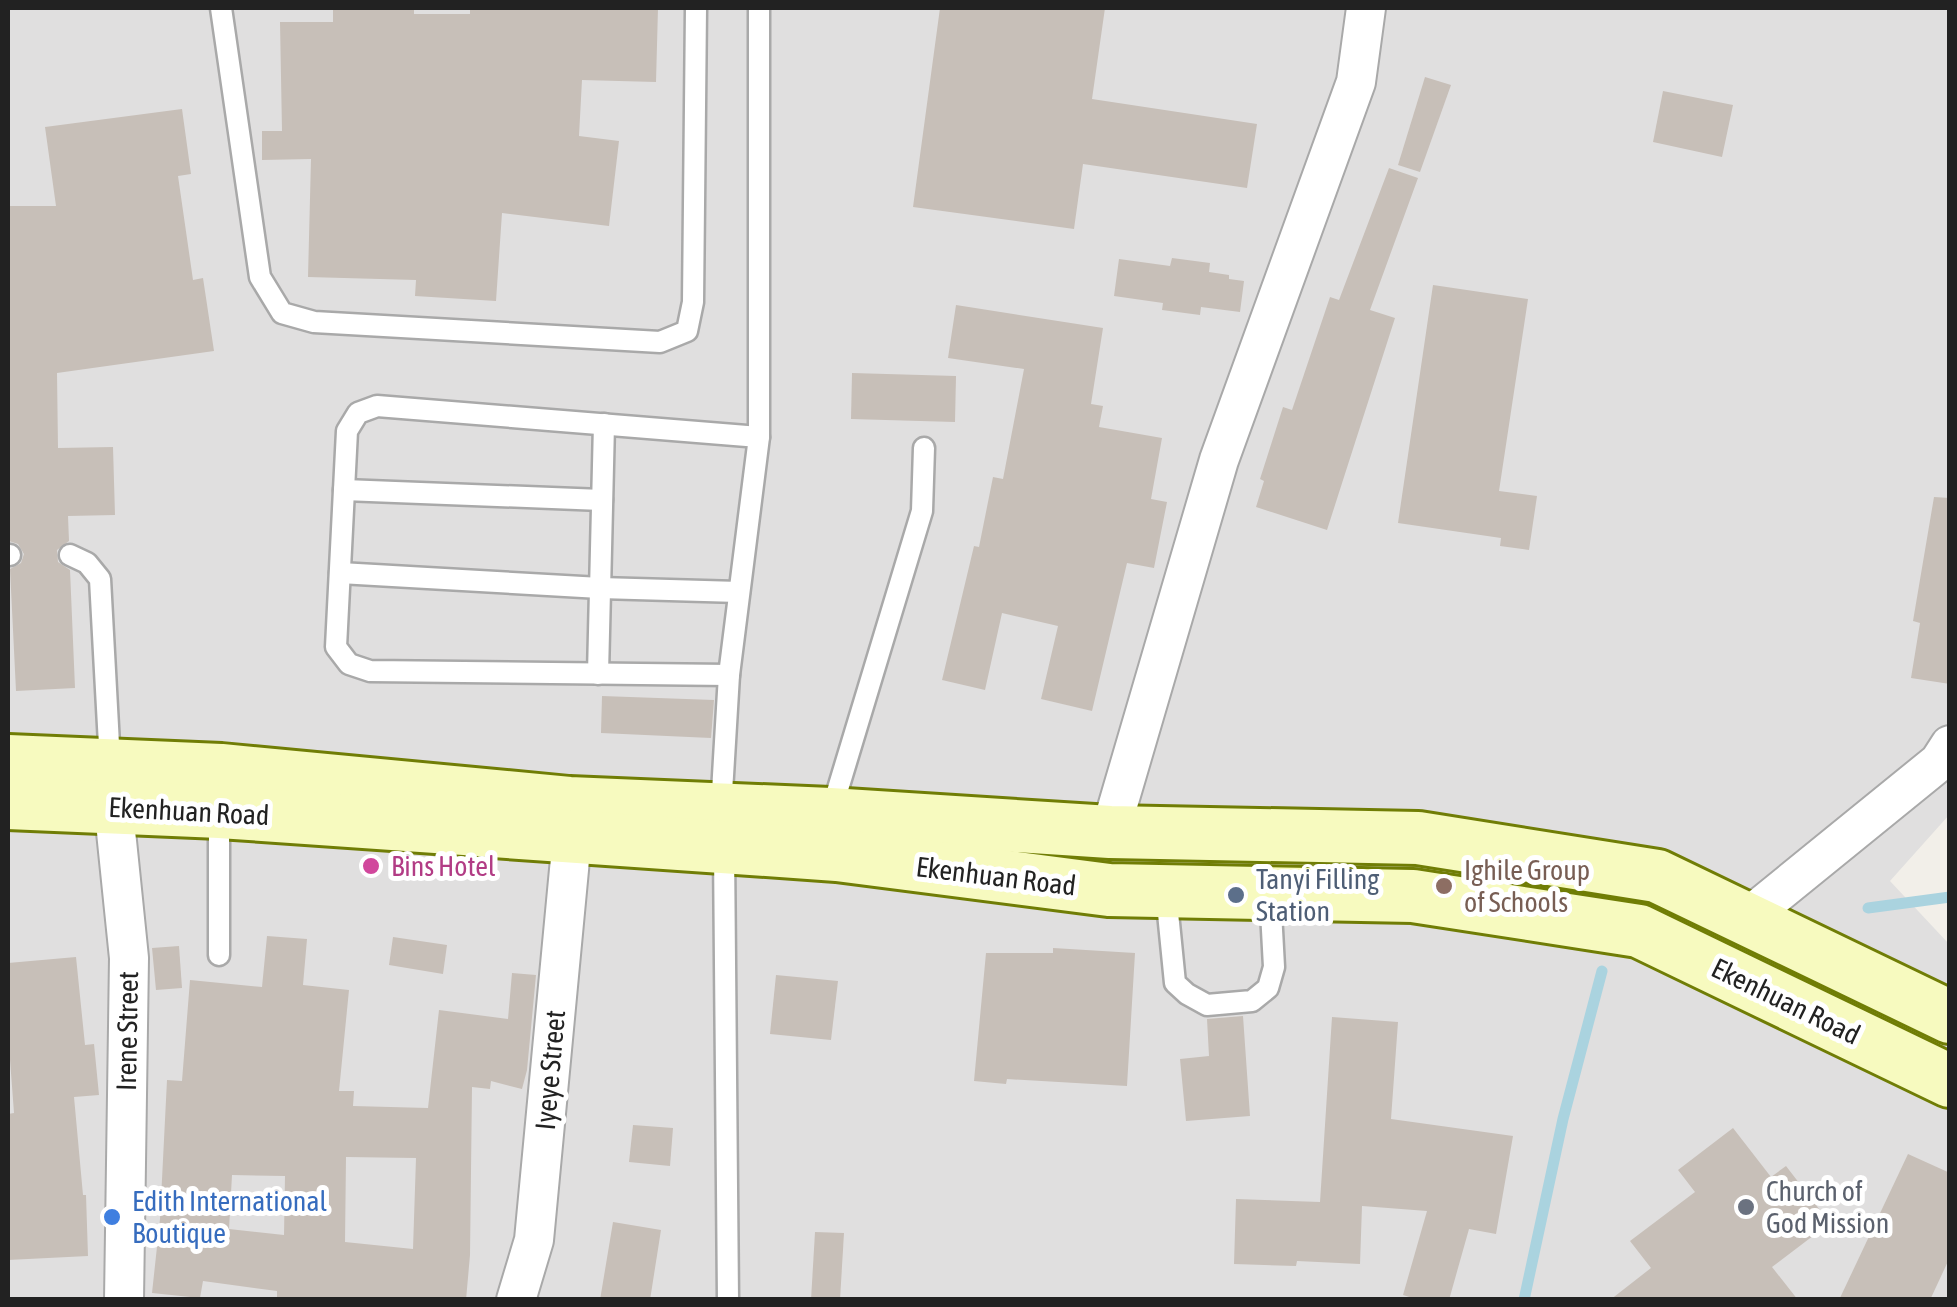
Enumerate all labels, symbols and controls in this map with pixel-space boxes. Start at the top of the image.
street label: Ekenhuan Road [108,791,270,831]
place label: Bins Hotel [391,850,496,882]
street label: Ekenhuan Road [914,850,1078,902]
place label: Ighile Group of Schools [1464,854,1590,918]
marker: Bins Hotel [360,855,382,877]
place label: Tanyi Filling Station [1256,863,1379,927]
marker: Ighile Group of Schools [1433,875,1455,897]
marker: Tanyi Filling Station [1225,884,1247,906]
street label: Ekenhuan Road [1707,951,1865,1051]
street label: Irene Street [110,971,144,1091]
street label: Iyeye Street [529,1009,571,1131]
place label: Church of God Mission [1766,1175,1889,1239]
place label: Edith International Boutique [132,1185,327,1249]
marker: Church of God Mission [1735,1196,1757,1218]
marker: Edith International Boutique [101,1206,123,1228]

